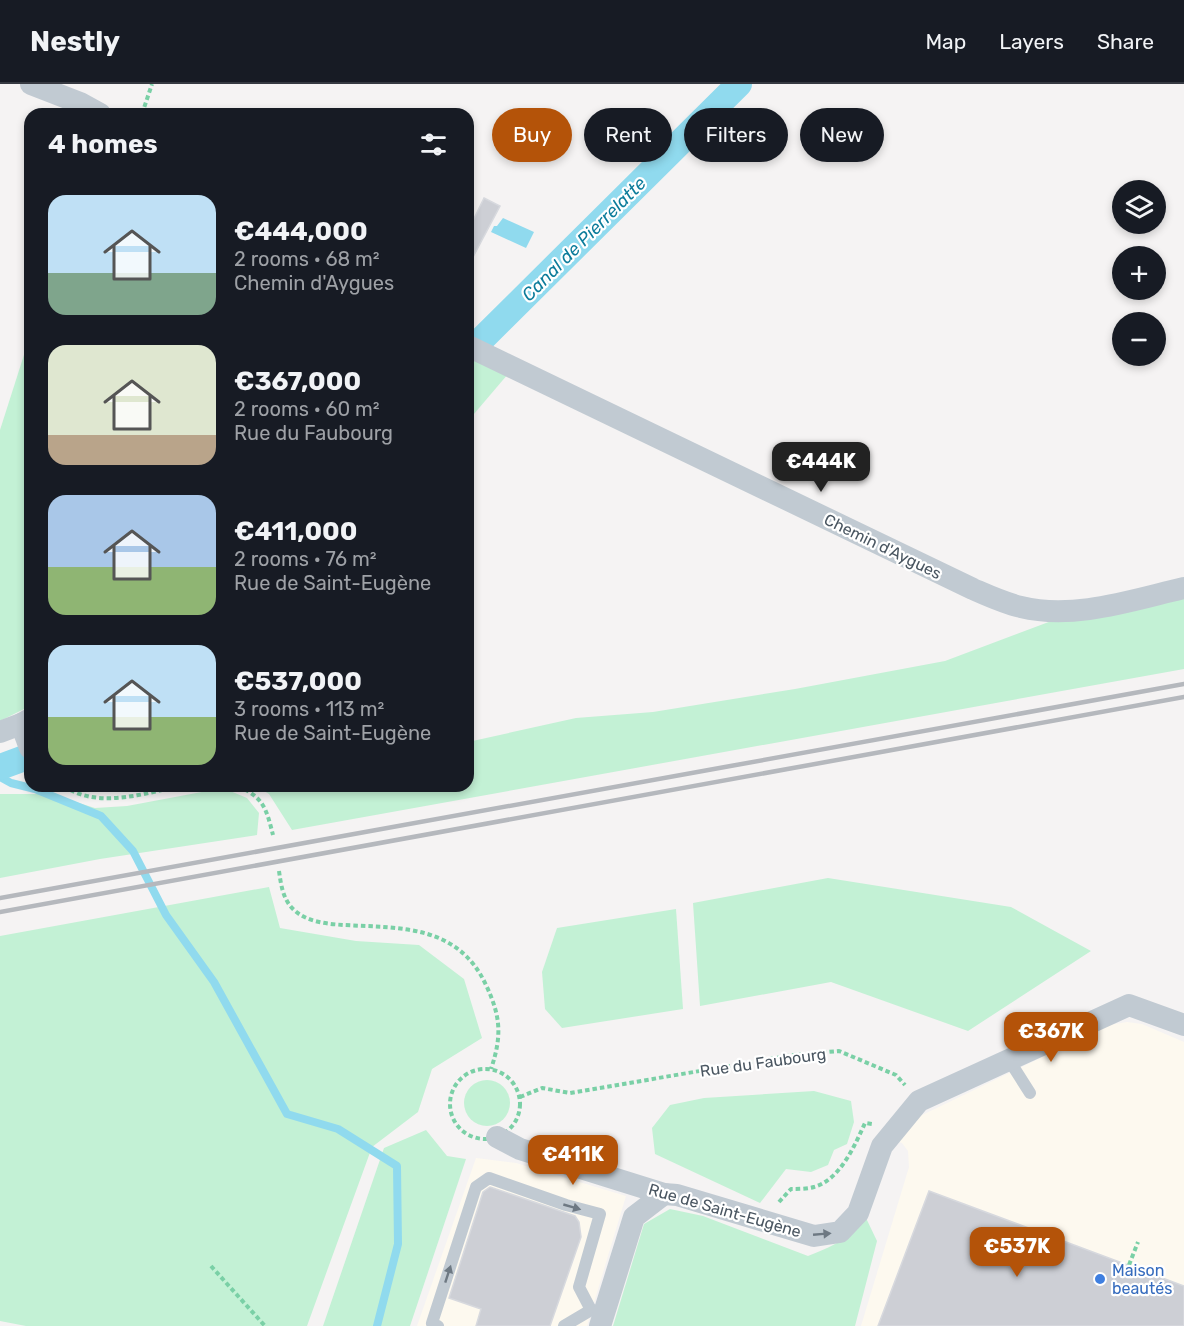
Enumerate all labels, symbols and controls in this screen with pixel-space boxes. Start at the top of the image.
text: Nestly [30,25,120,58]
text: Map [925,29,966,54]
text: Layers [999,29,1064,54]
text: Share [1097,29,1154,54]
chip: Buy [492,108,572,162]
chip: Rent [584,108,672,162]
chip: Filters [684,108,788,162]
chip: New [800,108,884,162]
icon: filters [417,128,450,161]
text: 4 homes [48,129,158,160]
water label: Canal de Pierrelatte [517,172,651,306]
map controls [1112,180,1166,366]
button: layers [1112,180,1166,234]
text: €444,000 [234,216,368,247]
icon: home [96,219,168,291]
button: + [1112,246,1166,300]
text: 2 rooms · 68 m² [234,247,380,271]
text: Chemin d'Aygues [234,271,394,295]
button: − [1112,312,1166,366]
text: €367,000 [234,366,361,397]
icon: home [96,369,168,441]
text: 2 rooms · 60 m² [234,397,380,421]
text: Rue du Faubourg [234,421,393,445]
pin: €444K [779,442,863,493]
text: €444K [786,449,856,473]
street label: Chemin d'Aygues [821,510,945,583]
text: €411,000 [234,516,357,547]
icon: home [96,519,168,591]
text: 2 rooms · 76 m² [234,547,377,571]
text: Rue de Saint-Eugène [234,571,431,595]
text: €537,000 [234,666,362,697]
icon: home [96,669,168,741]
text: 3 rooms · 113 m² [234,697,384,721]
text: Rue de Saint-Eugène [234,721,431,745]
pin: €367K [1009,1012,1093,1063]
text: €367K [1018,1019,1084,1043]
street label: Rue du Faubourg [699,1044,827,1081]
pin: €411K [531,1135,615,1186]
text: €411K [542,1142,604,1166]
street label: Rue de Saint-Eugène [646,1180,803,1241]
one-way arrow [563,1202,582,1212]
pin: €537K [975,1227,1059,1278]
one-way arrow [812,1229,831,1239]
text: €537K [984,1234,1050,1258]
place label: Maison beautés [1112,1261,1172,1298]
one-way arrow [444,1265,453,1283]
marker: Maison beautés [1093,1272,1107,1286]

